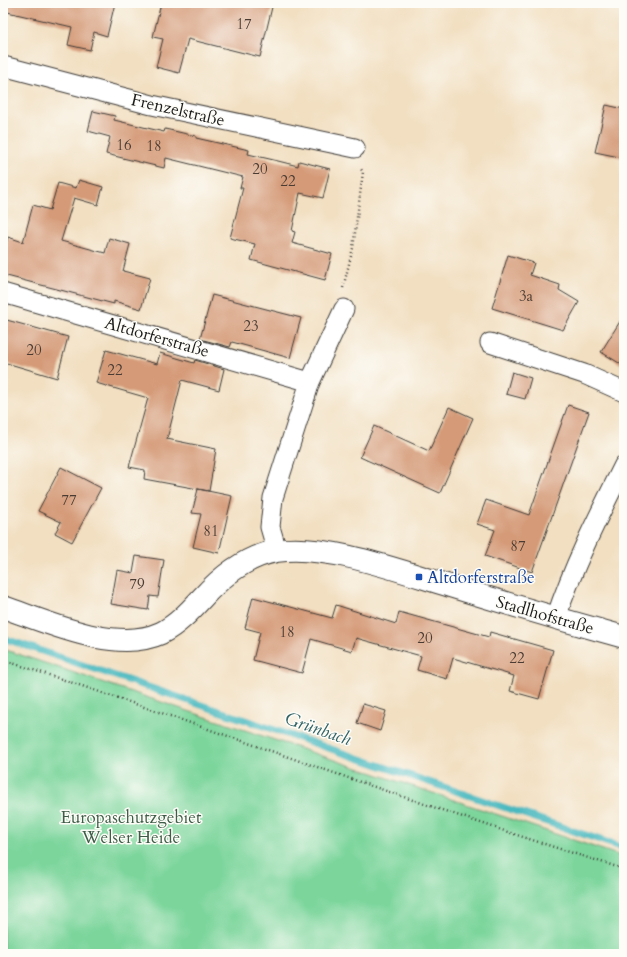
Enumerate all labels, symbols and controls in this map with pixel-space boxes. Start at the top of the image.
house number: 17 [236,14,252,34]
street label: Frenzelstraße [129,88,227,132]
house number: 16 [116,135,132,155]
house number: 18 [146,136,162,156]
house number: 20 [252,159,268,179]
house number: 22 [280,171,296,191]
house number: 3a [519,286,534,306]
street label: Altdorferstraße [102,311,212,363]
house number: 23 [243,316,259,336]
house number: 20 [26,340,42,360]
house number: 22 [107,360,123,380]
house number: 77 [61,490,77,510]
house number: 81 [203,521,219,541]
house number: 87 [510,536,526,556]
place label: Altdorferstraße [427,566,535,589]
marker: Altdorferstraße [414,572,424,582]
house number: 79 [129,574,145,594]
street label: Stadlhofstraße [493,590,597,640]
house number: 18 [279,622,295,642]
house number: 20 [417,628,433,648]
house number: 22 [509,648,525,668]
water label: Grünbach [281,706,355,752]
park label: Europaschutzgebiet Welser Heide [61,806,202,849]

